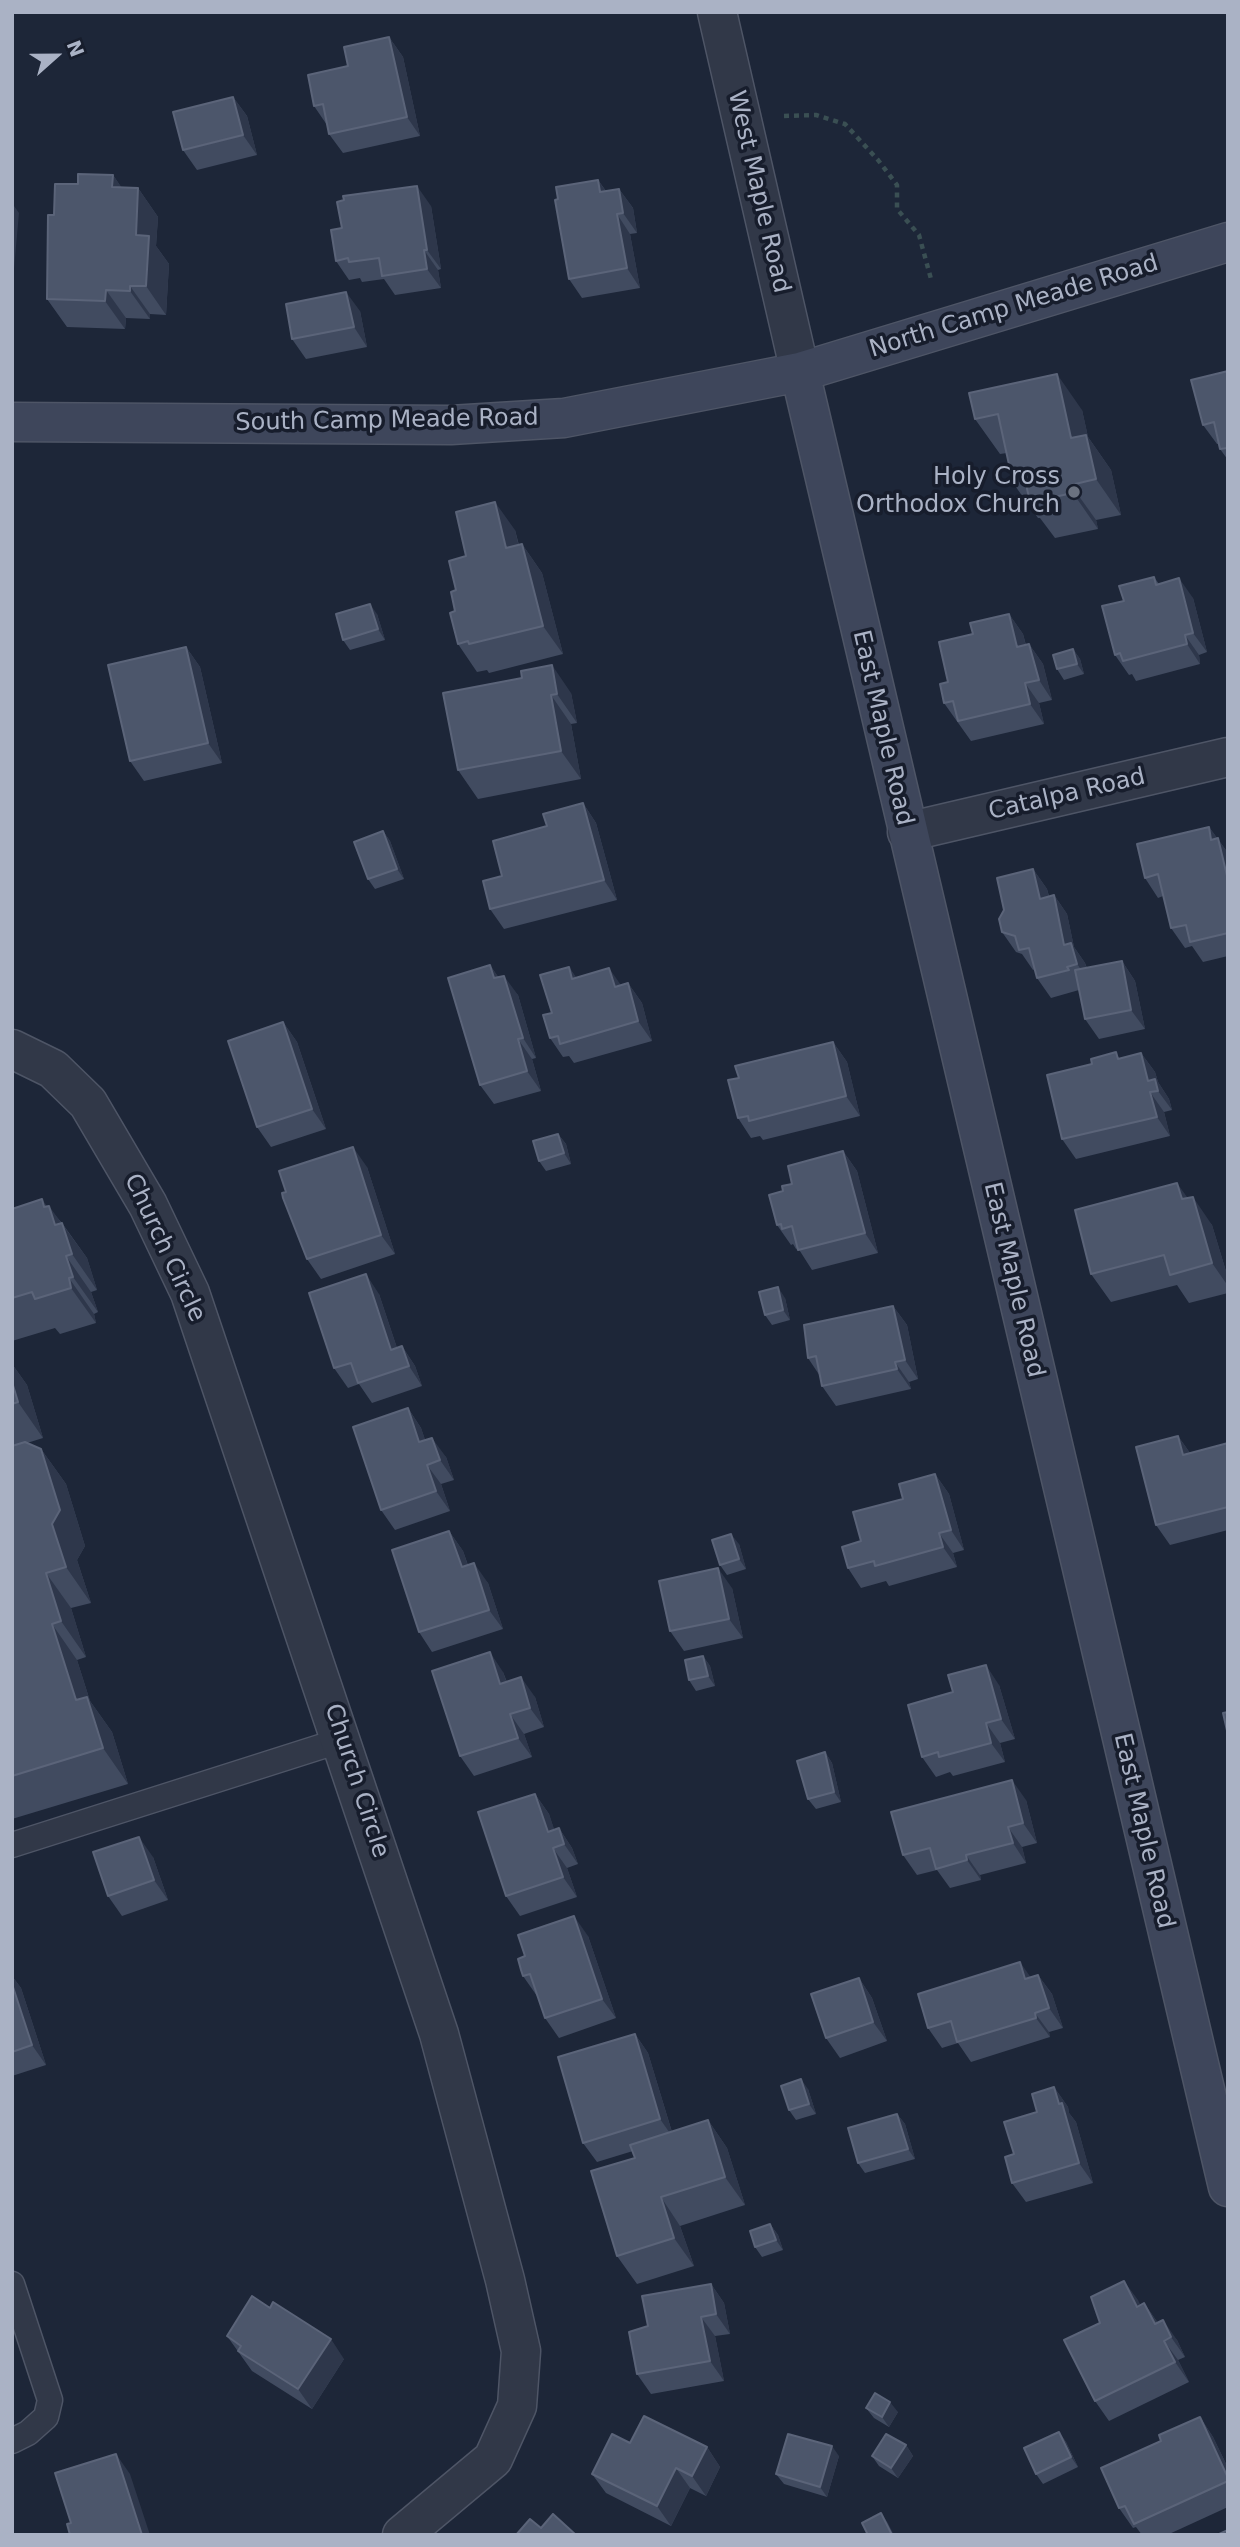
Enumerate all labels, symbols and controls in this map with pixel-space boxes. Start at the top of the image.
north arrow [21,21,91,91]
text: N [62,37,89,60]
street label: West Maple Road [721,88,795,296]
street label: North Camp Meade Road [866,249,1162,365]
street label: South Camp Meade Road [235,404,539,438]
place label: Holy Cross Orthodox Church [856,464,1060,520]
marker: Holy Cross Orthodox Church [1066,484,1082,500]
street label: East Maple Road [846,628,918,828]
street label: Catalpa Road [986,763,1148,827]
street label: Church Circle [117,1169,211,1327]
street label: East Maple Road [977,1180,1049,1380]
street label: Church Circle [318,1700,394,1862]
street label: East Maple Road [1107,1731,1179,1931]

